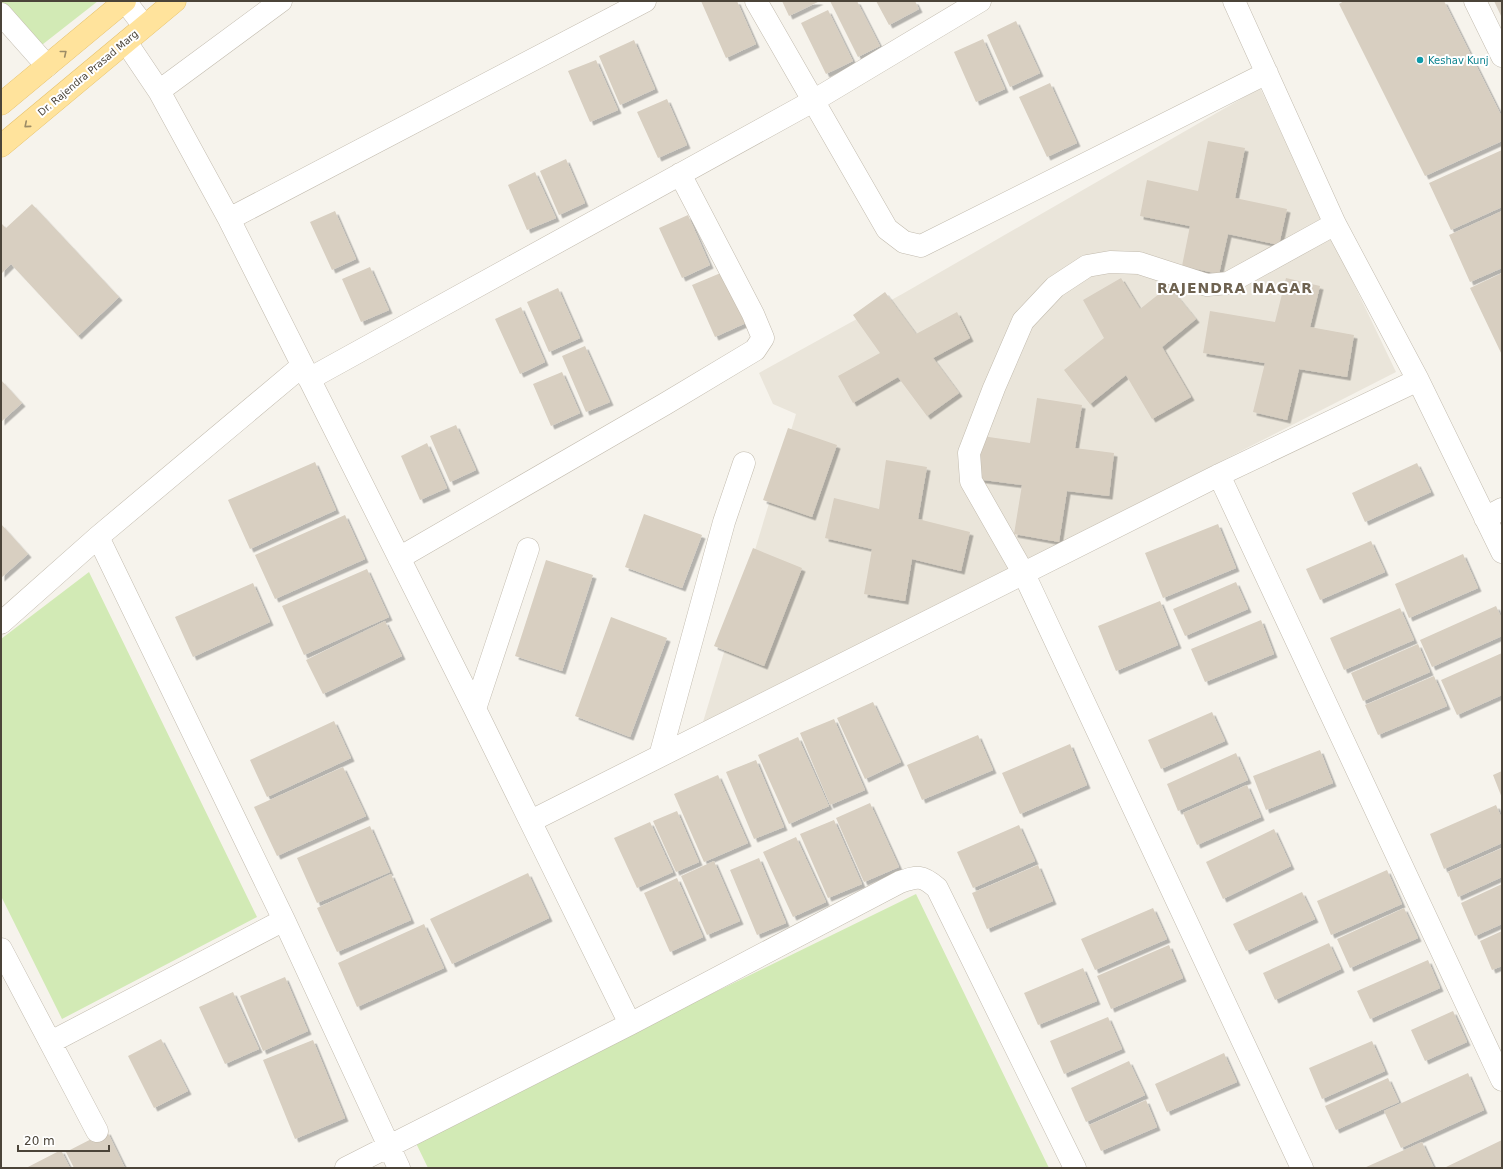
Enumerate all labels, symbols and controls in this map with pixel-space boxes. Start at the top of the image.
street label: Dr. Rajendra Prasad Marg [36,28,140,118]
one-way arrow [59,50,66,57]
marker: Keshav Kunj [1415,55,1425,65]
place label: Keshav Kunj [1428,55,1489,66]
one-way arrow [24,120,31,127]
district label: RAJENDRA NAGAR [1157,280,1313,296]
scale bar [18,1127,109,1153]
text: 20 m [24,1134,55,1148]

